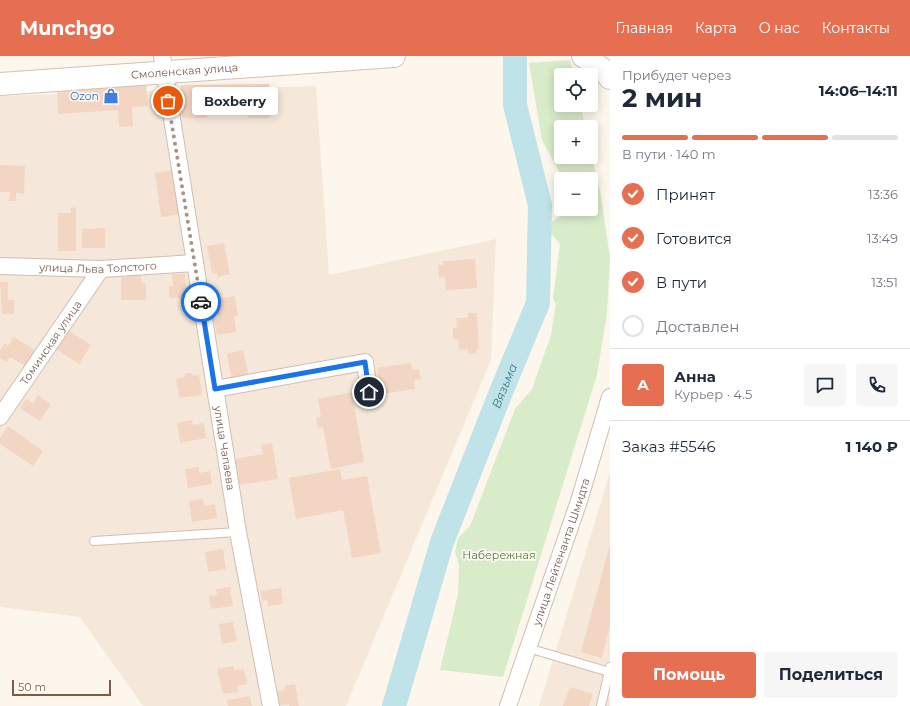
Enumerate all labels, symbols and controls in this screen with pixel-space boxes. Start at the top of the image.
text: Munchgo [20,17,115,40]
text: Главная [615,19,673,37]
text: Карта [695,19,737,37]
text: О нас [759,19,800,37]
text: Контакты [822,19,890,37]
street label: Смоленская улица [130,60,239,82]
text: Прибудет через [622,67,731,83]
map controls [554,68,598,216]
button: locate [554,68,598,112]
text: 14:06–14:11 [819,81,898,100]
text: 2 мин [622,82,702,114]
pin [151,84,185,118]
shop icon: Ozon [102,87,120,105]
callout: Boxberry [192,87,278,115]
place label: Ozon [70,89,99,103]
icon: bag [157,90,179,112]
text: Boxberry [204,93,266,109]
button: + [554,120,598,164]
text: В пути · 140 m [622,146,715,162]
button: − [554,172,598,216]
icon: check [622,183,644,205]
text: Принят [656,185,715,204]
text: 13:36 [868,186,898,202]
icon: check [622,227,644,249]
text: Готовится [656,229,732,248]
text: 13:49 [867,230,898,246]
street label: улица Льва Толстого [38,258,157,276]
icon: check [622,271,644,293]
text: В пути [656,273,707,292]
text: 13:51 [871,274,898,290]
courier [181,282,221,322]
icon: car [190,291,212,313]
street label: Томинская улица [17,298,85,388]
text: Доставлен [656,317,739,336]
water label: Вязьма [488,361,520,410]
button: chat [804,364,846,406]
button: phone [856,364,898,406]
text: Анна [674,367,716,386]
pin [352,375,386,409]
text: А [637,375,649,394]
icon: home [358,381,380,403]
text: Курьер · 4.5 [674,386,752,402]
street label: улица Чапаева [211,404,238,491]
text: Заказ #5546 [622,437,716,456]
text: 1 140 ₽ [846,437,898,456]
street label: улица Лейтенанта Шмидта [529,476,592,628]
park label: Набережная [462,548,536,562]
button: Помощь [622,652,756,698]
button: Поделиться [764,652,898,698]
scale bar [12,678,111,697]
text: 50 m [18,680,46,694]

